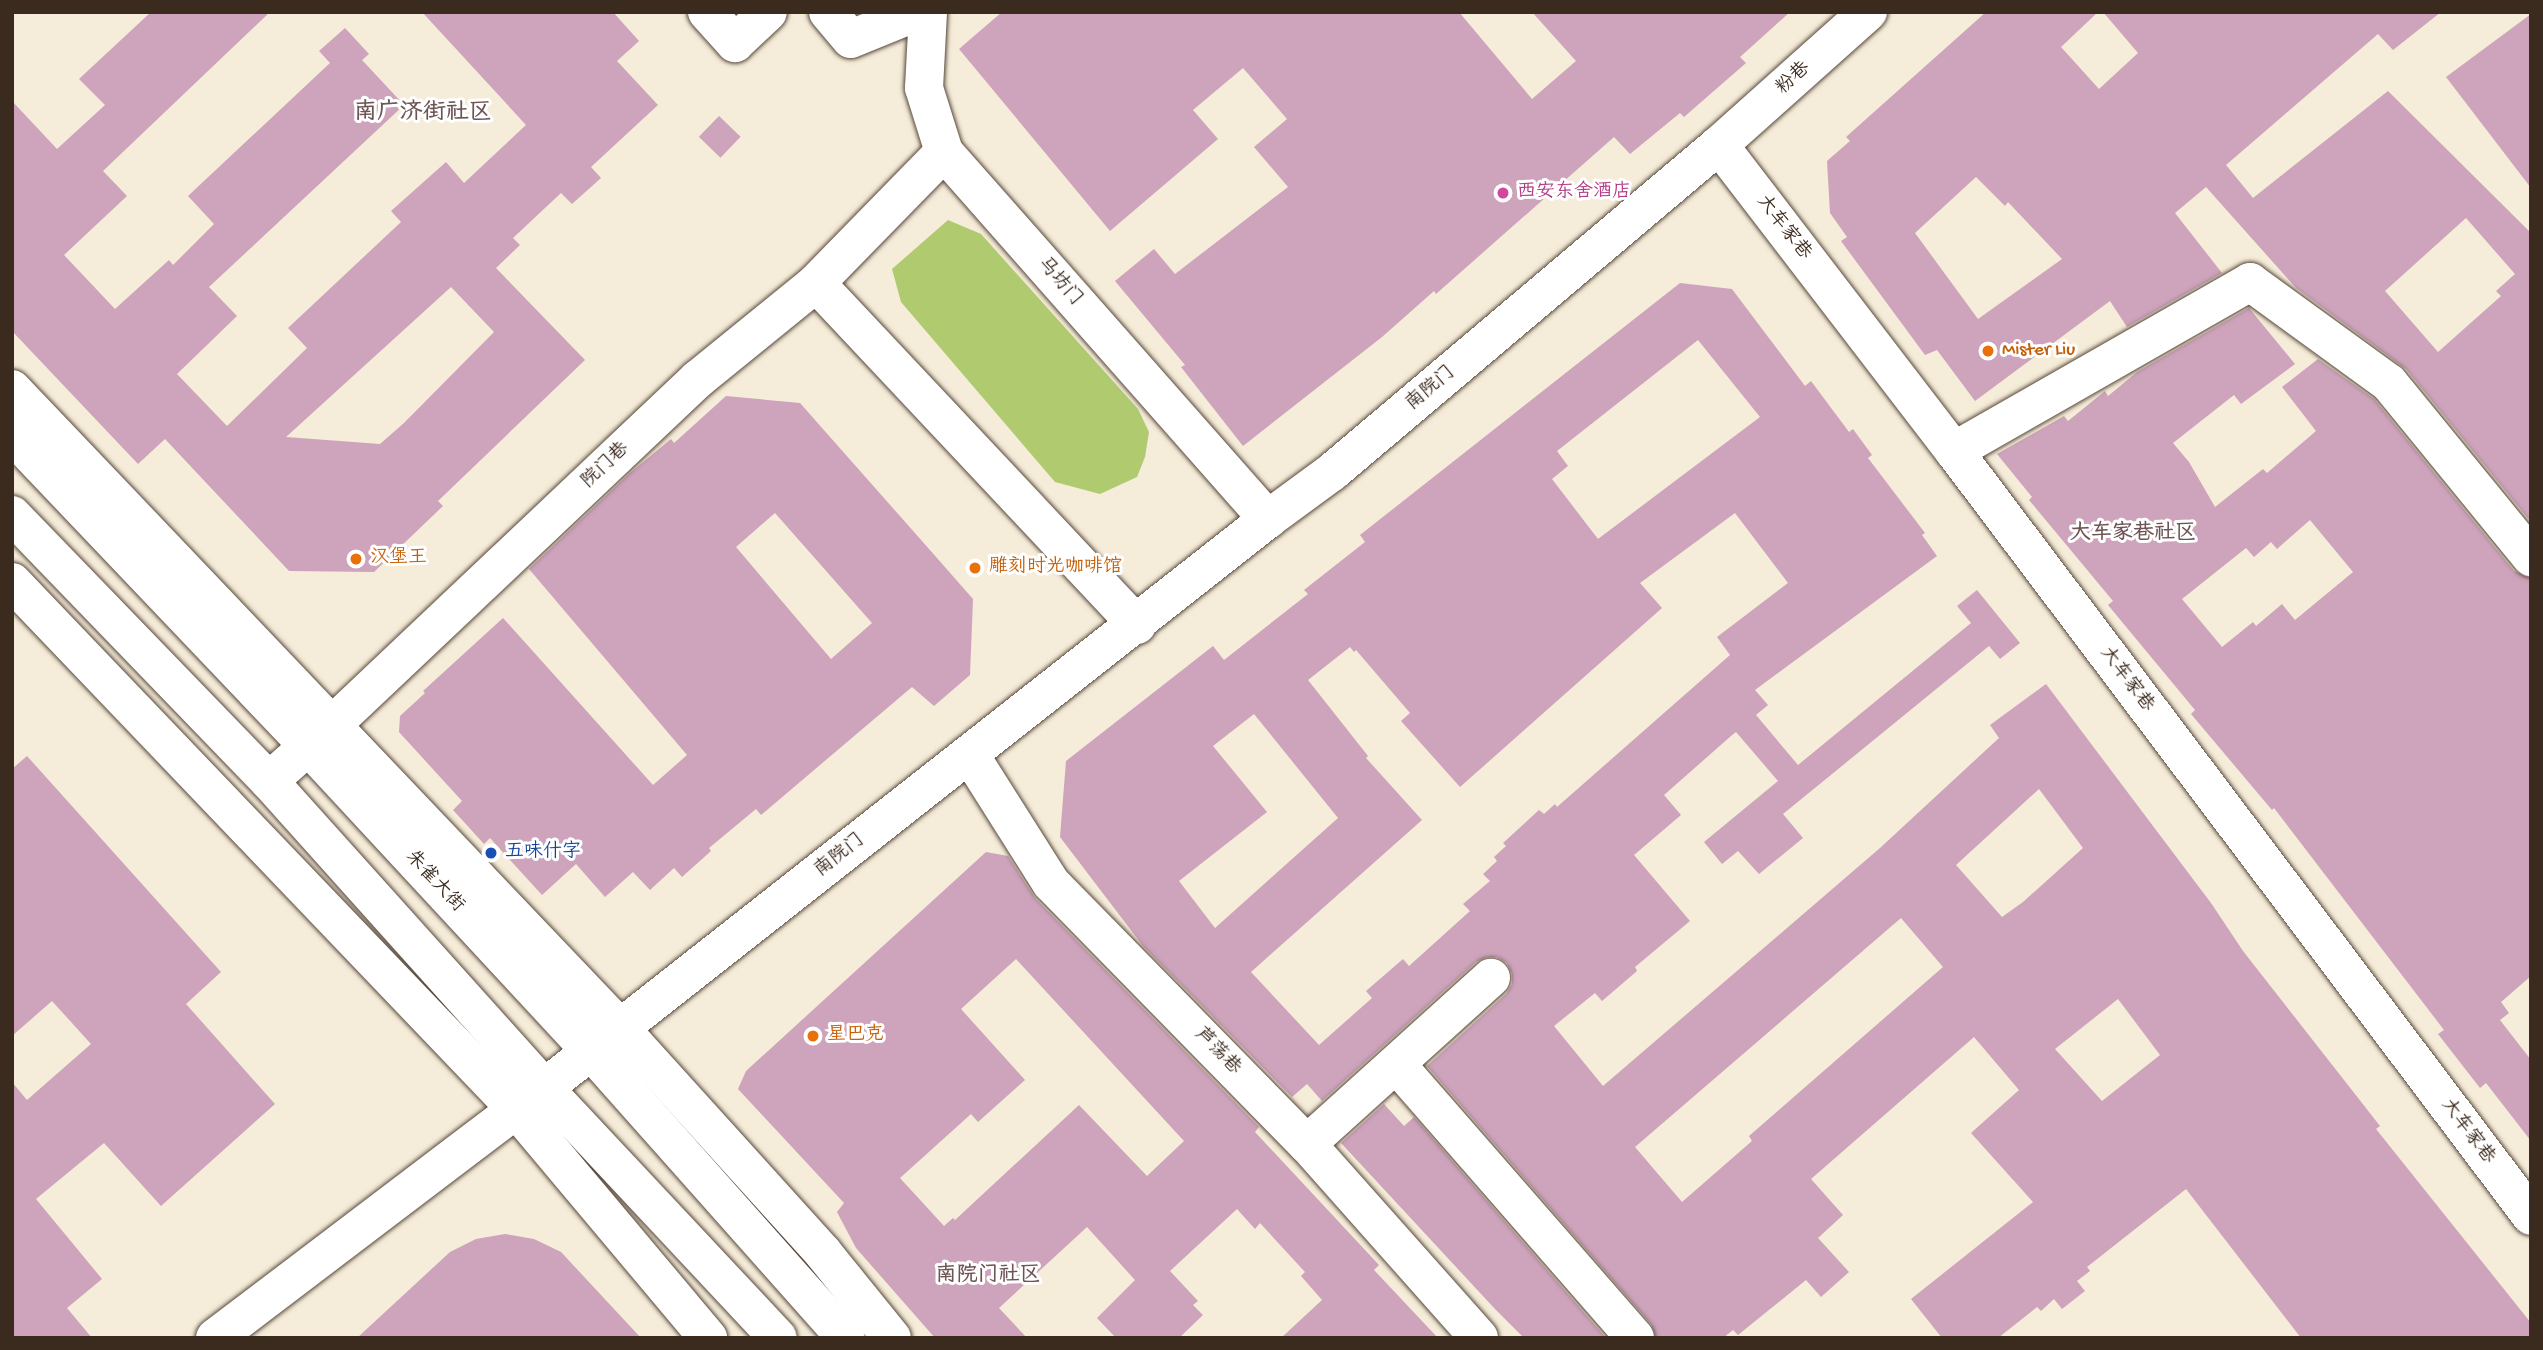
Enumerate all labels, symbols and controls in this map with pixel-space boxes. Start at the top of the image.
street label: 粉巷 [1772,58,1816,100]
district label: 南广济街社区 [354,100,492,128]
place label: 西安东舍酒店 [1517,182,1631,204]
marker: 西安东舍酒店 [1495,185,1511,201]
street label: 大车家巷 [1751,191,1815,265]
street label: 马坊门 [1032,253,1086,311]
place label: Mister Liu [2002,340,2075,362]
marker: Mister Liu [1980,343,1996,359]
street label: 南院门 [1402,362,1460,416]
street label: 院门巷 [577,438,635,494]
district label: 大车家巷社区 [2070,522,2196,548]
place label: 汉堡王 [370,548,427,570]
marker: 汉堡王 [348,551,364,567]
place label: 雕刻时光咖啡馆 [989,557,1122,579]
marker: 雕刻时光咖啡馆 [967,560,983,576]
street label: 大车家巷 [2094,643,2158,717]
street label: 南院门 [811,829,869,883]
place label: 五味什字 [505,842,581,864]
marker: 五味什字 [483,845,499,861]
street label: 朱雀大街 [400,846,468,918]
street label: 芦荡巷 [1189,1024,1245,1080]
place label: 星巴克 [827,1025,884,1047]
marker: 星巴克 [805,1028,821,1044]
street label: 大车家巷 [2435,1095,2499,1169]
district label: 南院门社区 [936,1264,1040,1290]

